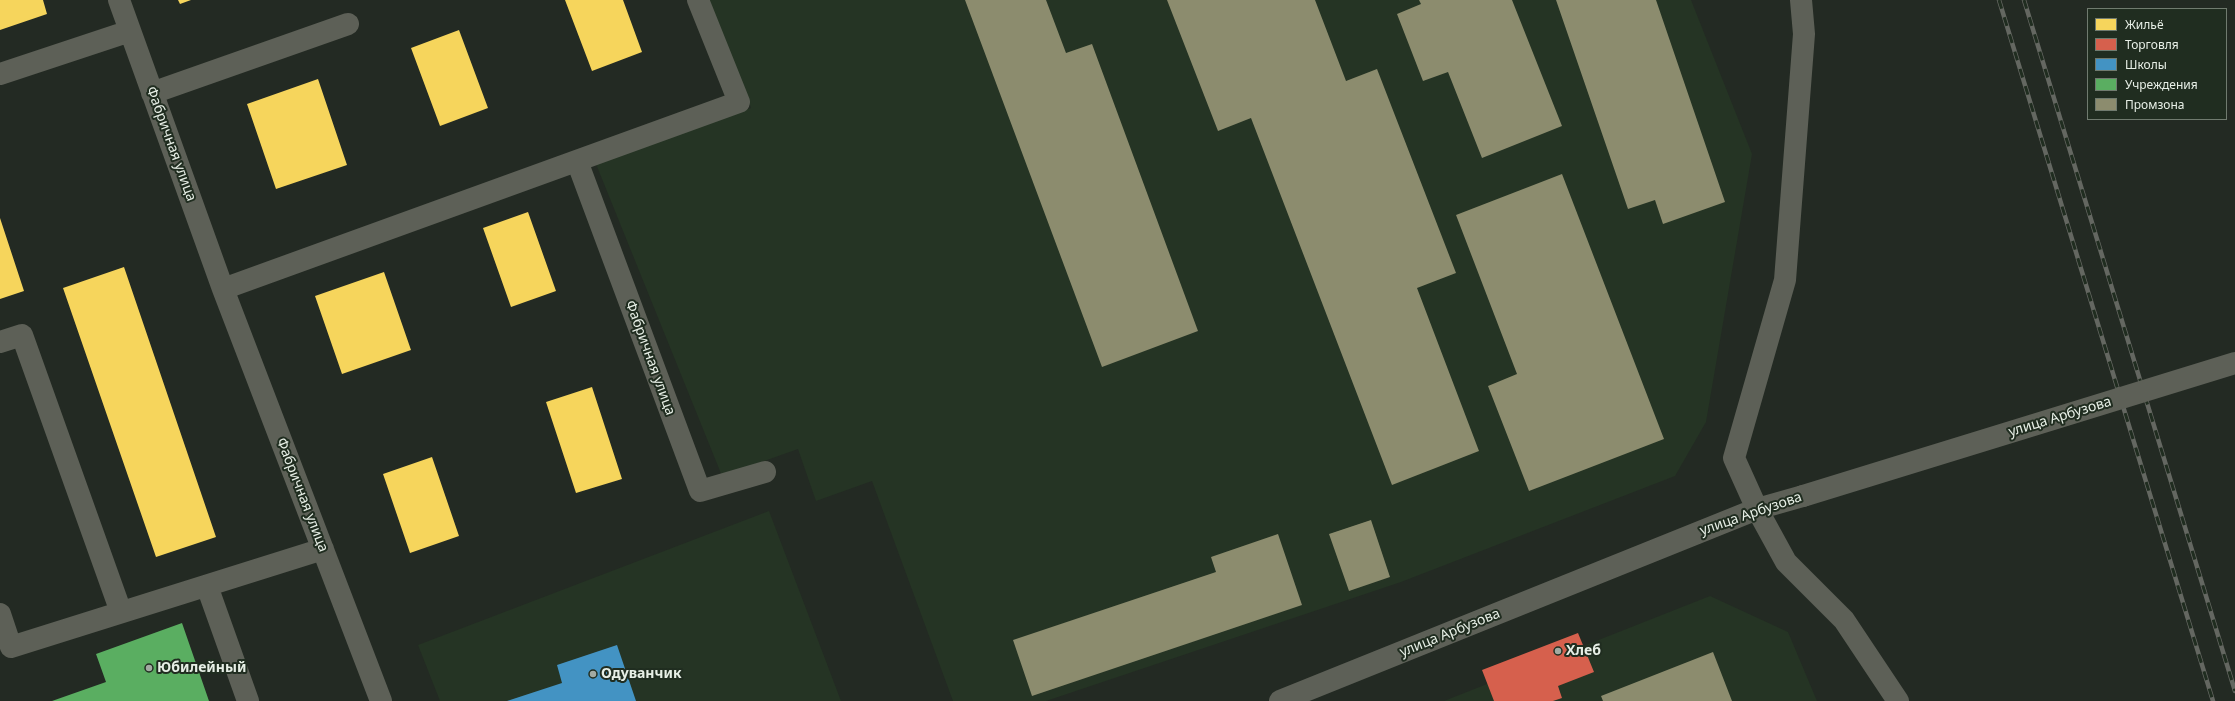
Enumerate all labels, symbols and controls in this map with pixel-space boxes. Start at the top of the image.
legend [2087,8,2227,120]
text: Жильё [2125,16,2164,33]
text: Торговля [2125,36,2179,53]
text: Школы [2125,56,2167,73]
text: Учреждения [2125,76,2198,93]
street label: Фабричная улица [142,84,200,204]
text: Промзона [2125,96,2184,113]
street label: Фабричная улица [621,298,679,418]
street label: улица Арбузова [2007,393,2113,441]
street label: Фабричная улица [273,436,331,554]
street label: улица Арбузова [1698,489,1804,539]
street label: улица Арбузова [1397,605,1503,661]
place label: Хлеб [1566,643,1601,659]
marker: Хлеб [1553,646,1563,656]
place label: Юбилейный [157,660,246,676]
marker: Юбилейный [144,663,154,673]
place label: Одуванчик [601,666,681,682]
marker: Одуванчик [588,669,598,679]

